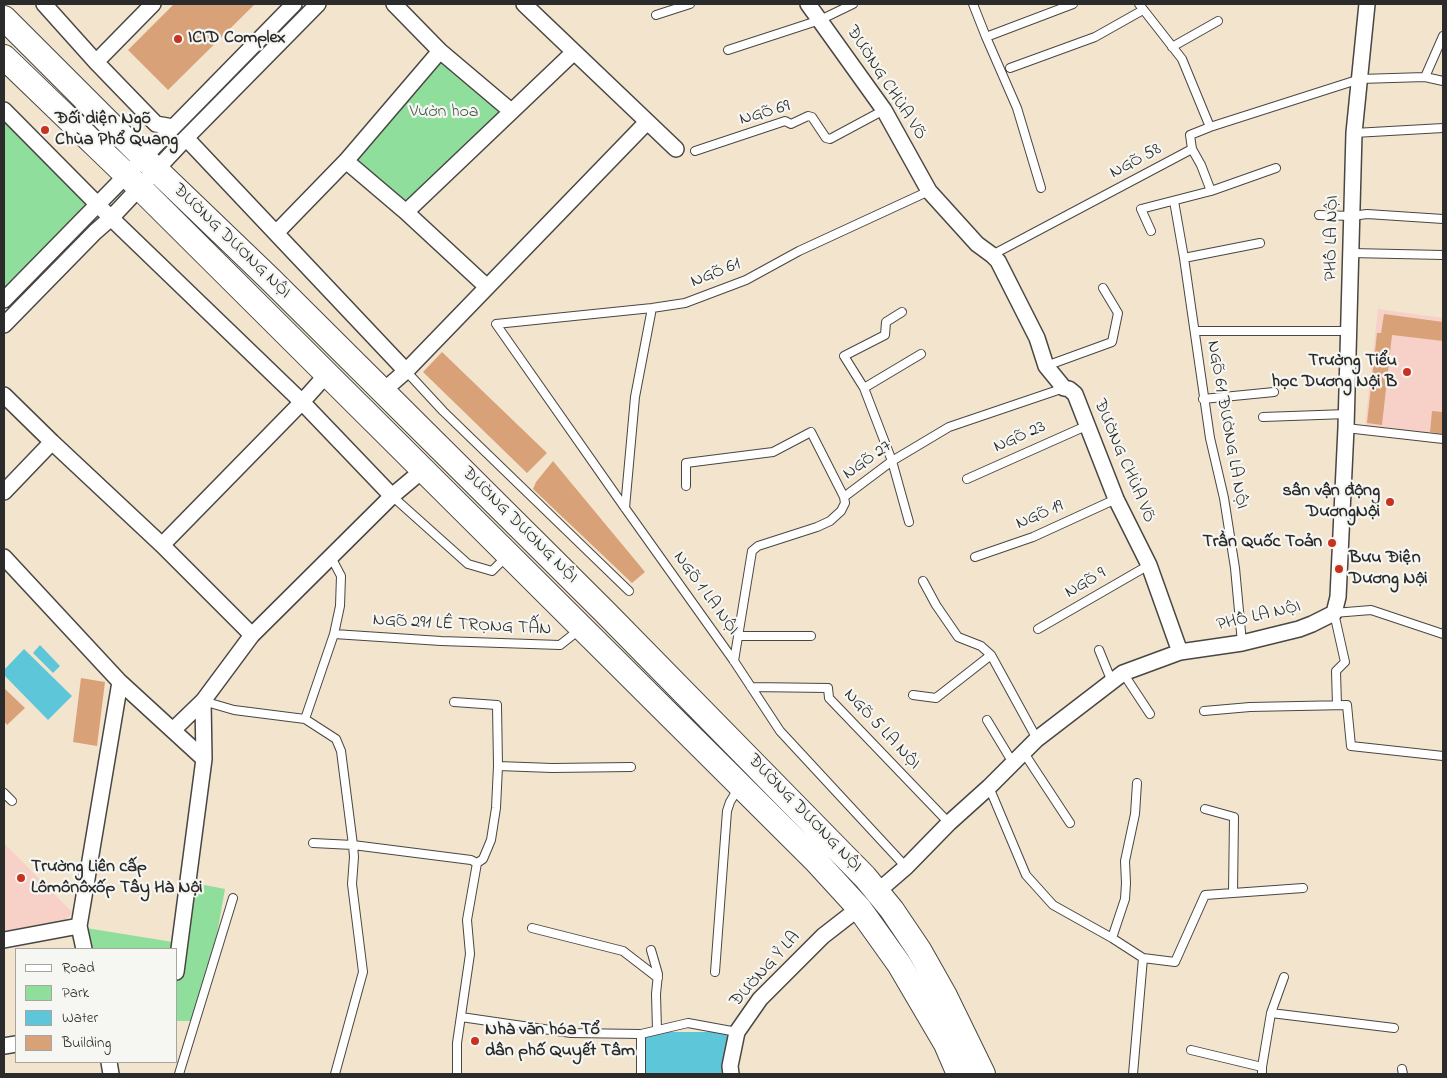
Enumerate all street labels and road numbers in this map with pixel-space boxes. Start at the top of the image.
street label: ĐƯỜNG CHÙA VÕ [840,22,930,144]
street label: NGÕ 69 [737,96,793,132]
street label: NGÕ 58 [1106,139,1166,185]
street label: ĐƯỜNG DƯƠNG NỘI [167,180,295,304]
street label: PHỐ LA NỘI [1321,195,1345,281]
street label: NGÕ 61 [688,254,744,294]
street label: NGÕ 61 ĐƯỜNG LA NỘI [1201,339,1251,511]
street label: ĐƯỜNG CHÙA VÕ [1087,396,1159,526]
street label: NGÕ 23 [991,417,1049,459]
street label: NGÕ 27 [839,436,897,486]
street label: ĐƯỜNG DƯƠNG NỘI [456,463,582,589]
street label: NGÕ 19 [1013,496,1067,536]
street label: NGÕ 1 LA NỘI [667,548,743,640]
street label: NGÕ 9 [1062,564,1110,604]
street label: PHỐ LA NỘI [1215,597,1303,637]
street label: NGÕ 291 LÊ TRỌNG TẤN [372,611,552,641]
street label: NGÕ 5 LA NỘI [838,685,924,775]
street label: ĐƯỜNG DƯƠNG NỘI [742,750,866,878]
street label: ĐƯỜNG Ỷ LA [726,928,806,1012]

